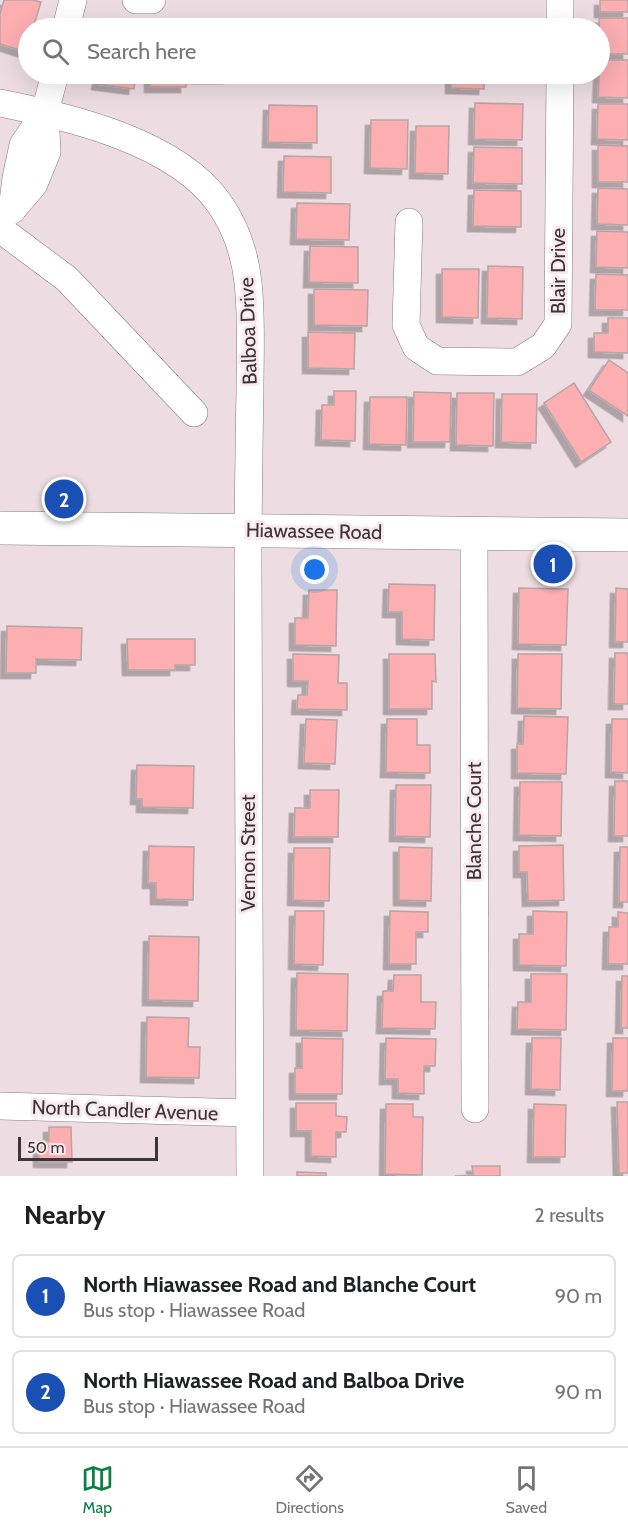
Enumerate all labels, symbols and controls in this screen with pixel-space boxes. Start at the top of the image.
search box [18,18,610,84]
icon: search [39,35,72,68]
text: Search here [87,38,196,65]
street label: Blair Drive [546,228,570,314]
street label: Balboa Drive [234,277,262,385]
pin: 2 [44,476,84,522]
street label: Hiawassee Road [246,518,382,544]
pin: 1 [534,542,572,586]
your location [300,555,329,584]
street label: Blanche Court [462,761,486,880]
street label: Vernon Street [236,794,260,911]
street label: North Candler Avenue [31,1095,219,1125]
scale bar [18,1134,158,1162]
text: 50 m [27,1138,64,1157]
text: Nearby [24,1199,105,1231]
text: 2 results [534,1203,604,1227]
text: North Hiawassee Road and Blanche Court [83,1271,476,1298]
text: 1 [42,1284,49,1308]
text: 90 m [555,1284,602,1308]
text: Bus stop · Hiawassee Road [83,1298,305,1322]
text: North Hiawassee Road and Balboa Drive [83,1367,464,1394]
text: 2 [40,1380,51,1404]
text: 90 m [555,1380,602,1404]
text: Bus stop · Hiawassee Road [83,1394,305,1418]
tab: Map [81,1462,114,1517]
tab: Directions [276,1462,344,1517]
tab: Saved [506,1462,547,1517]

